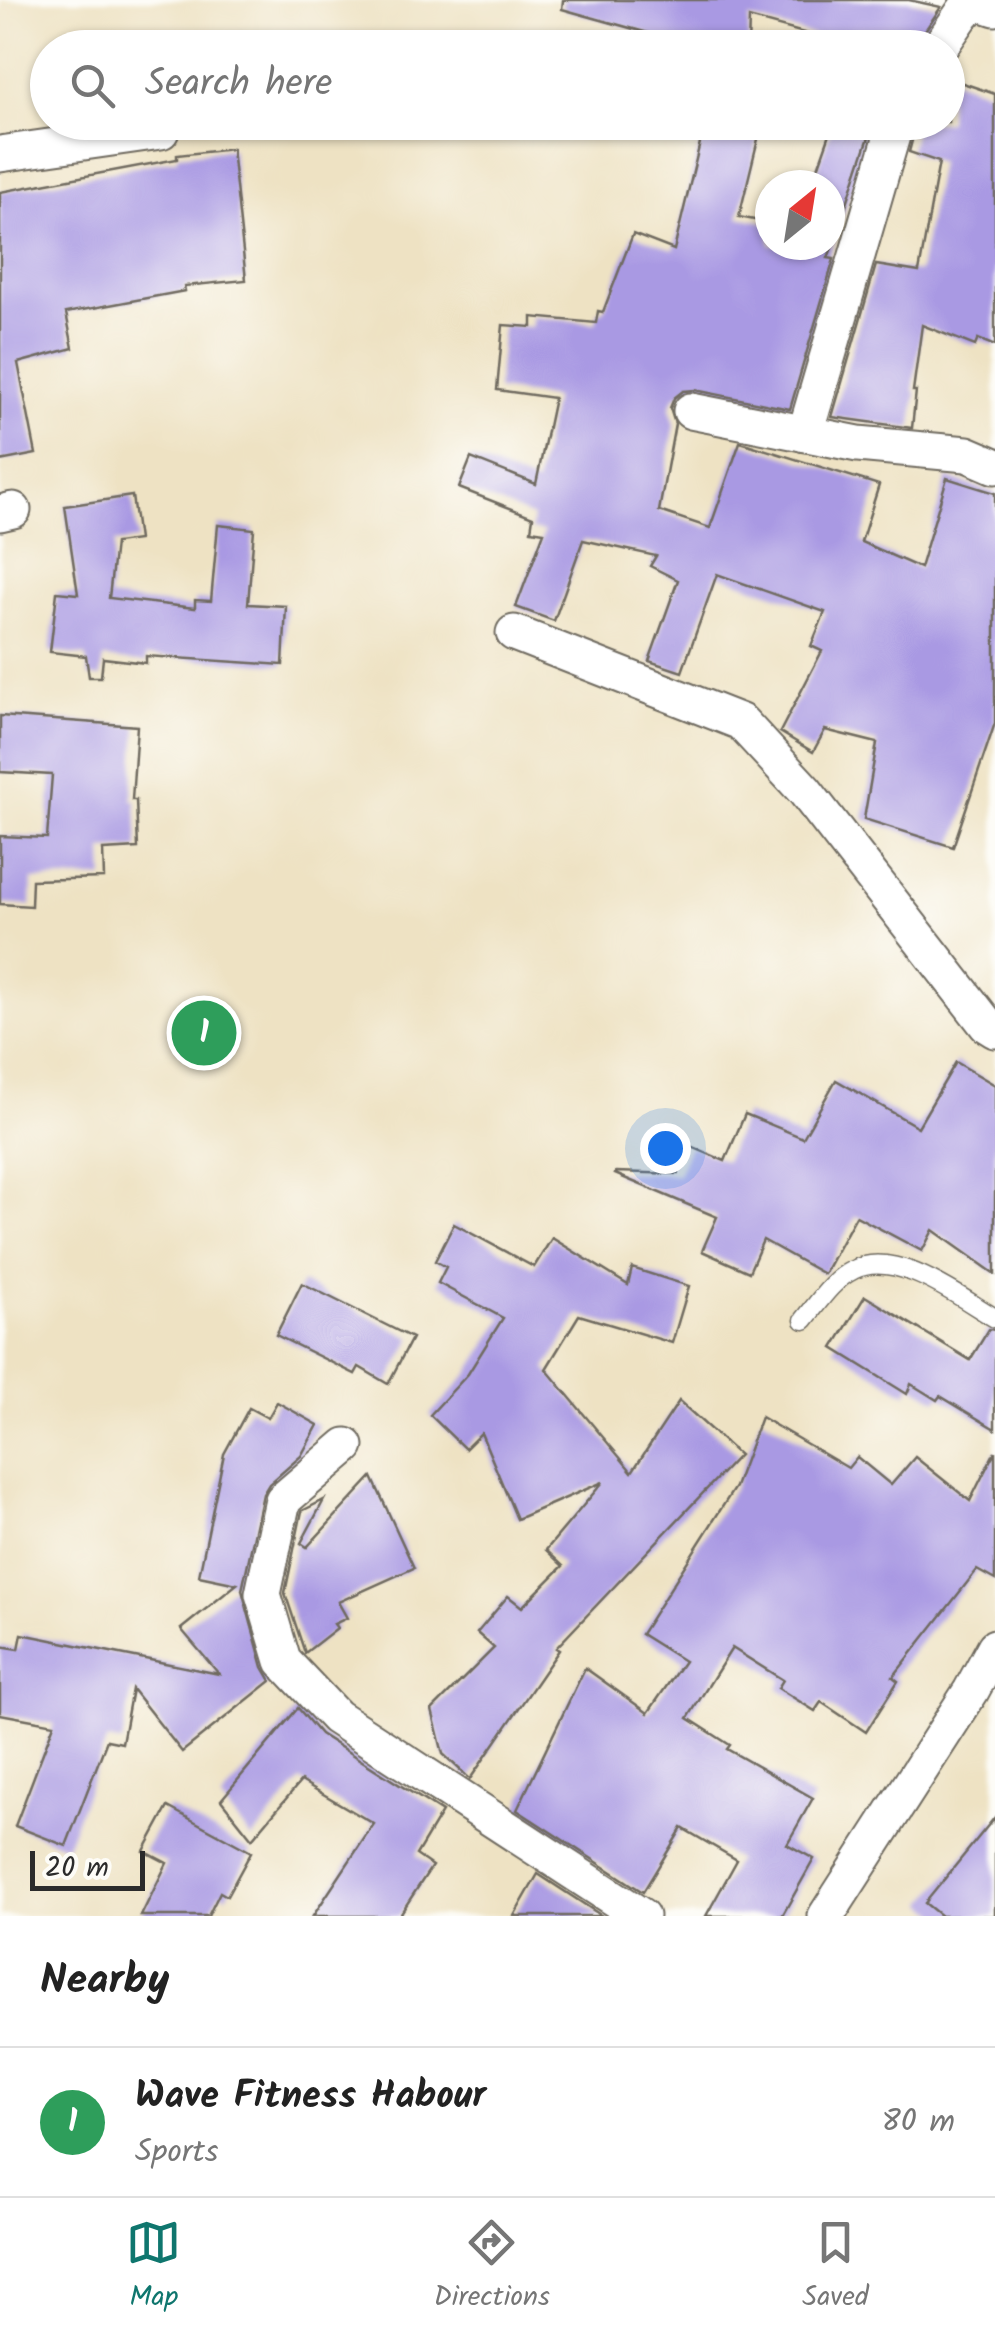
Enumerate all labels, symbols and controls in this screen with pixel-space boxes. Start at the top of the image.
search box [30,30,965,140]
text: Search here [145,55,332,115]
icon: search [65,58,120,113]
north arrow [755,170,845,260]
pin: 1 [172,996,236,1070]
your location [640,1123,691,1174]
scale bar [30,1846,145,1890]
text: 20 m [45,1846,109,1891]
text: Nearby [40,1948,169,2015]
text: Wave Fitness Habour [135,2067,486,2127]
text: 1 [68,2097,77,2148]
text: 80 m [881,2097,955,2148]
text: Sports [135,2127,218,2178]
tab: Map [126,2215,181,2320]
tab: Directions [434,2215,550,2320]
tab: Saved [802,2215,869,2320]

